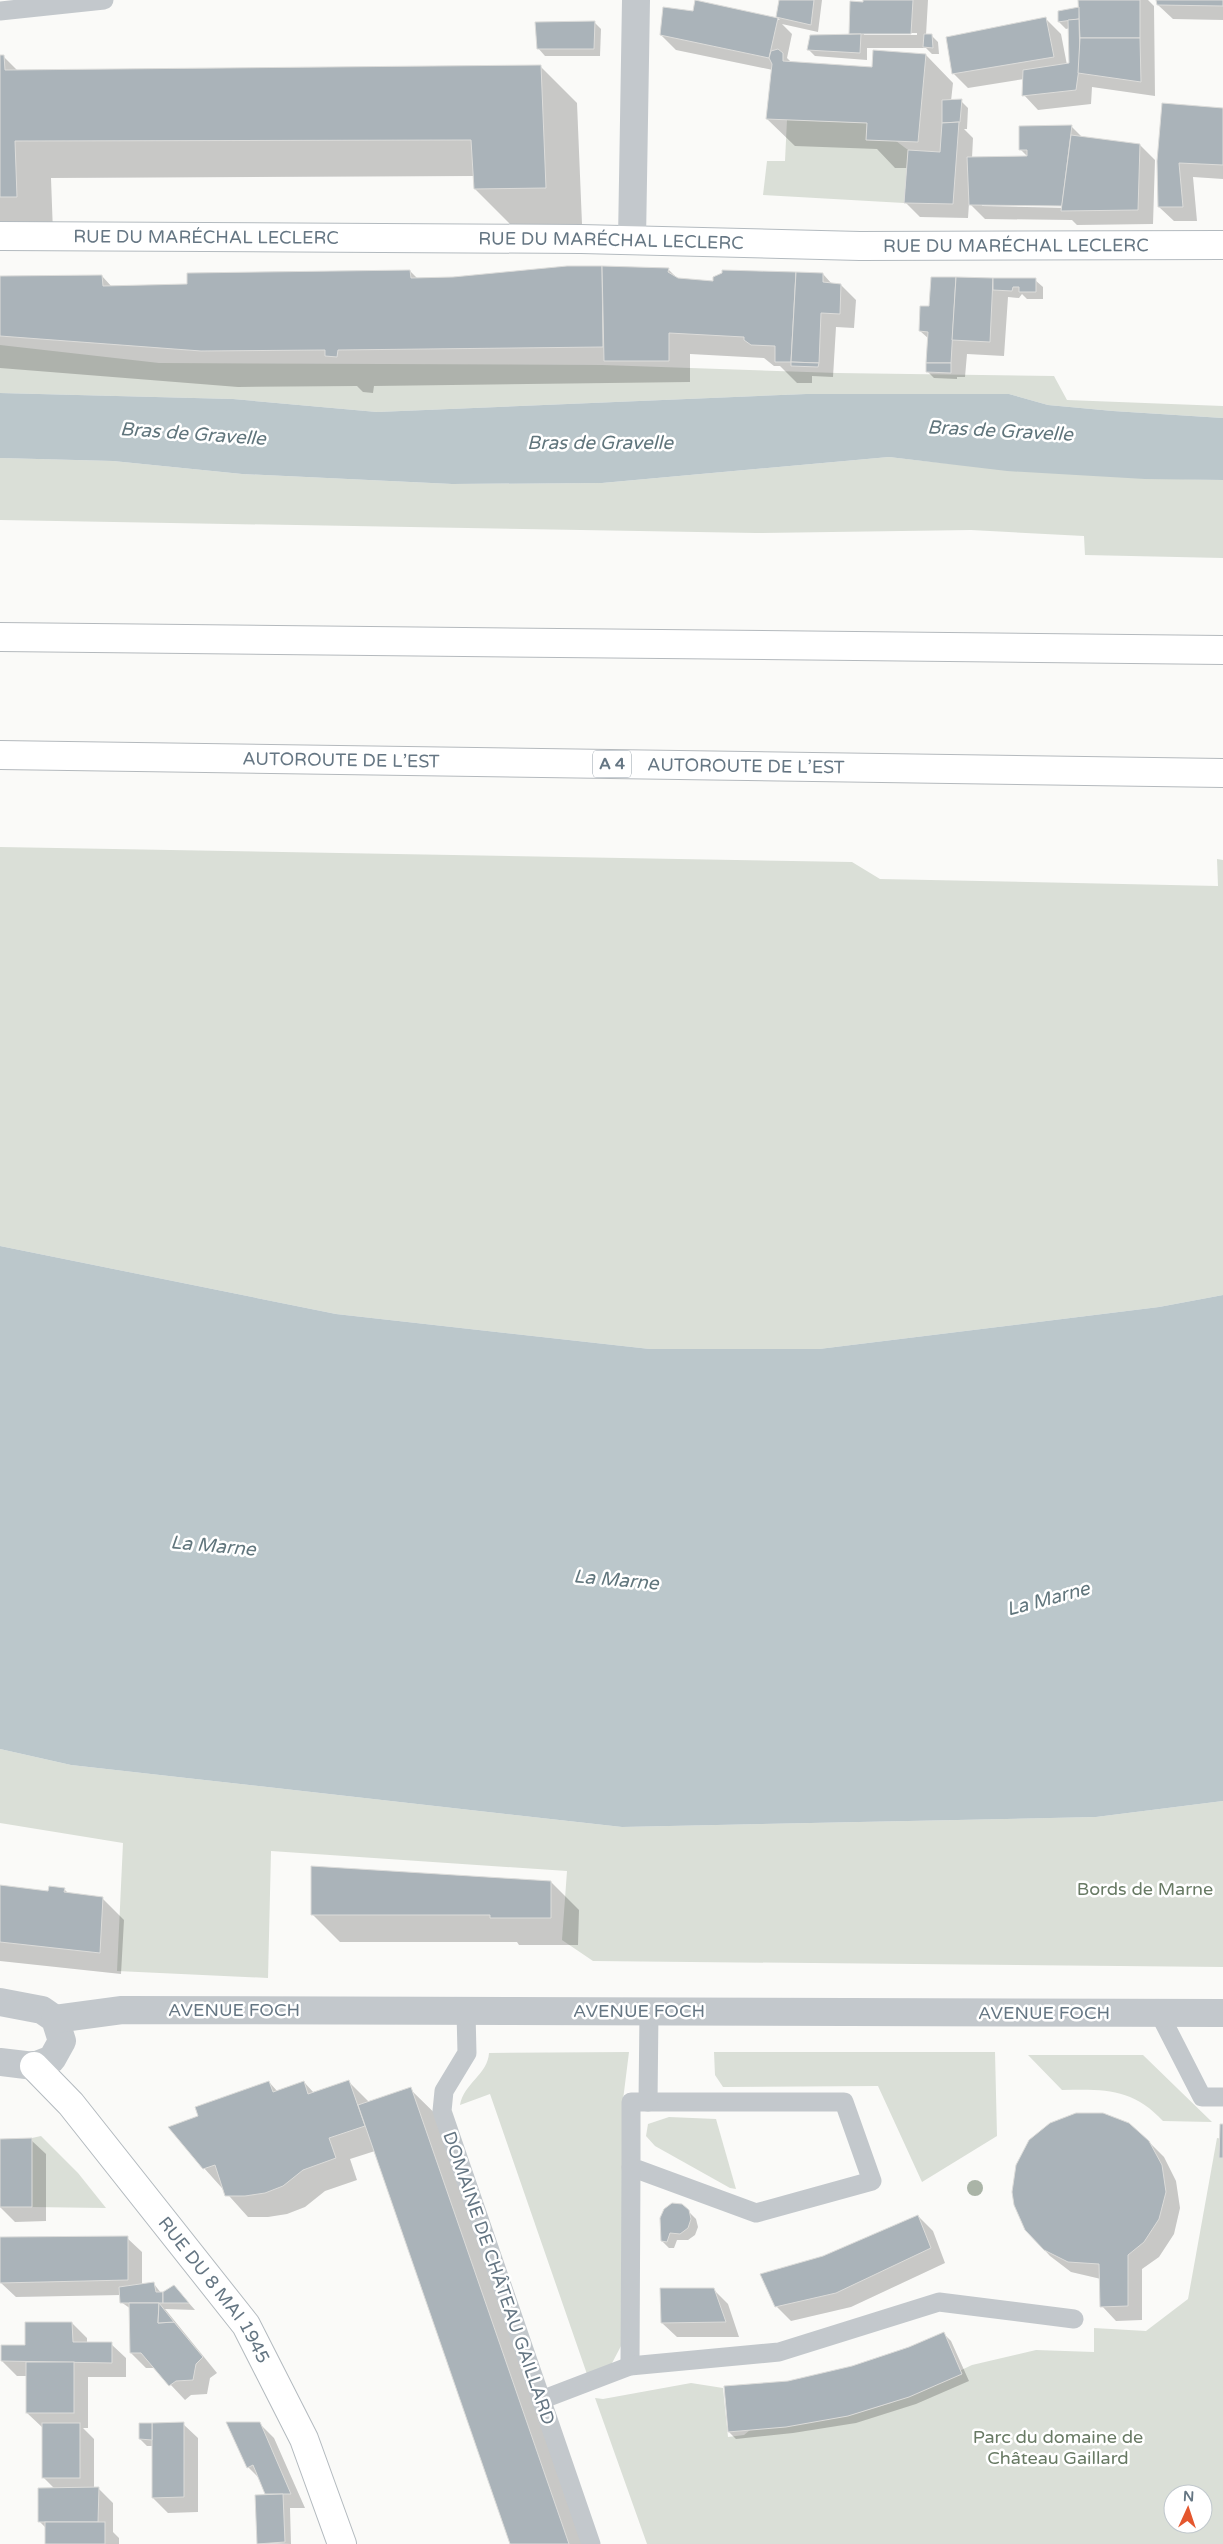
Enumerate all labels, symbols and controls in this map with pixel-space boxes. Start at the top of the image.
street label: RUE DU MARÉCHAL LECLERC [73,225,339,249]
street label: RUE DU MARÉCHAL LECLERC [478,227,744,254]
street label: RUE DU MARÉCHAL LECLERC [883,234,1149,257]
water label: Bras de Gravelle [927,416,1075,446]
water label: Bras de Gravelle [120,418,268,450]
water label: Bras de Gravelle [527,432,674,454]
street label: AUTOROUTE DE L’EST [242,748,440,772]
road number: A 4 [593,751,631,778]
street label: AUTOROUTE DE L’EST [647,754,845,778]
water label: La Marne [170,1531,258,1561]
water label: La Marne [573,1565,661,1595]
water label: La Marne [1004,1577,1093,1621]
park label: Bords de Marne [1077,1878,1213,1900]
street label: AVENUE FOCH [168,1999,300,2021]
street label: AVENUE FOCH [573,2000,705,2022]
street label: AVENUE FOCH [978,2002,1110,2024]
street label: DOMAINE DE CHÂTEAU GAILLARD [438,2128,560,2428]
street label: RUE DU 8 MAI 1945 [153,2212,275,2367]
park label: Parc du domaine de Château Gaillard [973,2426,1143,2469]
north arrow [1163,2484,1213,2534]
text: N [1183,2488,1195,2505]

